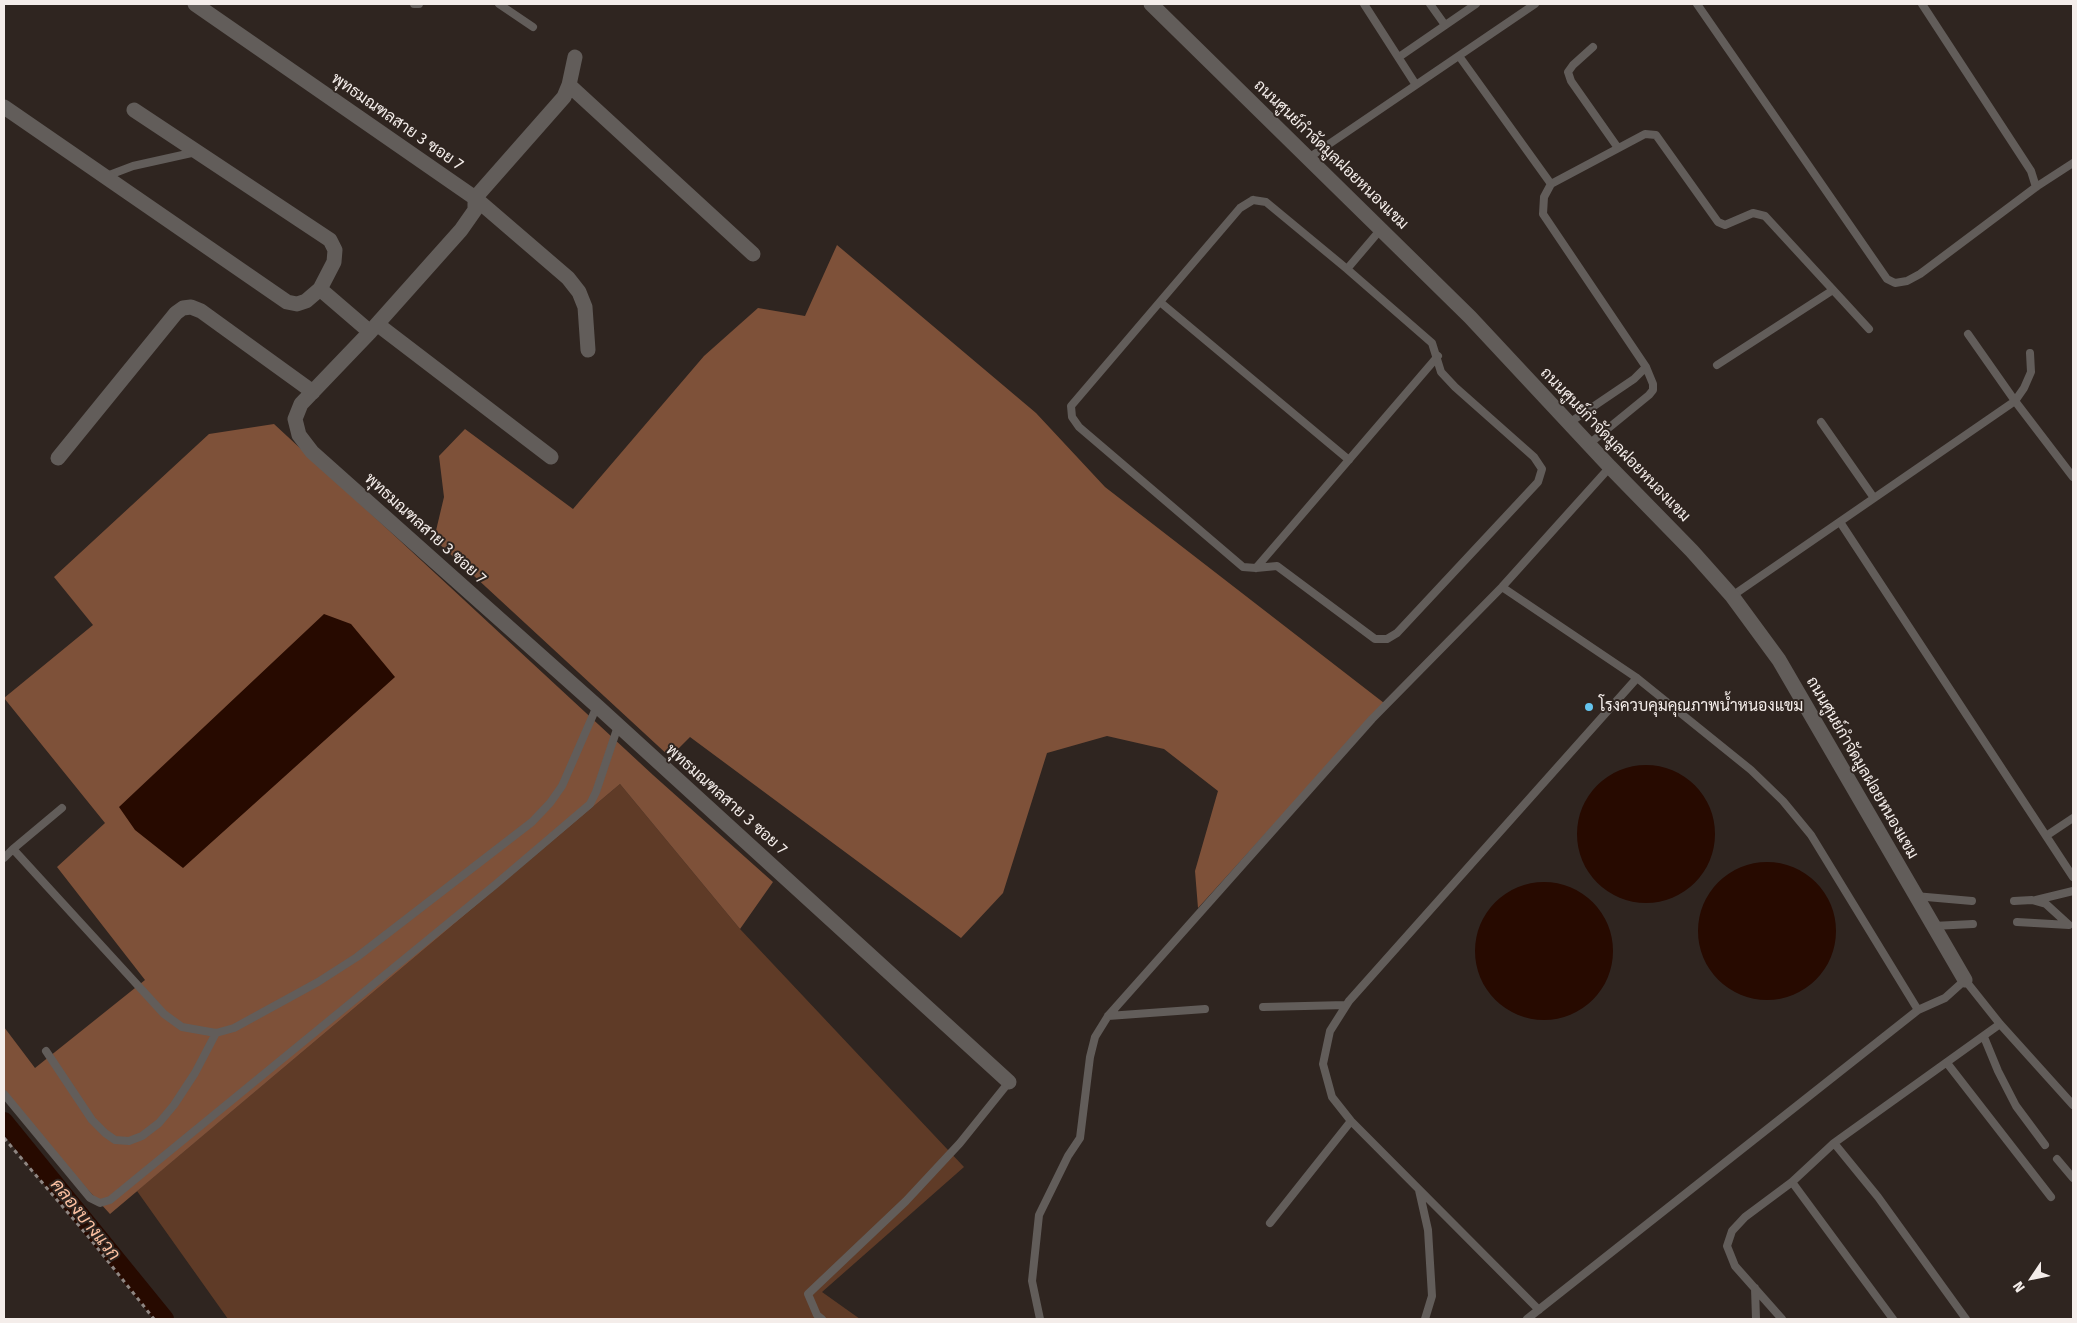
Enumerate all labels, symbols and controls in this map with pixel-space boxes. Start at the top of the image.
street label: พุทธมณฑลสาย 3 ซอย 7 [327,69,467,175]
street label: ถนนศูนย์กำจัดมูลฝอยหนองแขม [1250,76,1412,234]
street label: ถนนศูนย์กำจัดมูลฝอยหนองแขม [1536,364,1694,526]
street label: พุทธมณฑลสาย 3 ซอย 7 [360,469,490,589]
street label: ถนนศูนย์กำจัดมูลฝอยหนองแขม [1802,673,1922,863]
place label: โรงควบคุมคุณภาพน้ำหนองแขม [1599,697,1803,717]
marker: โรงควบคุมคุณภาพน้ำหนองแขม [1583,701,1595,713]
street label: พุทธมณฑลสาย 3 ซอย 7 [661,740,791,860]
water label: คลองบางแวก [46,1175,124,1265]
north arrow [2007,1253,2057,1303]
text: N [2010,1278,2029,1295]

